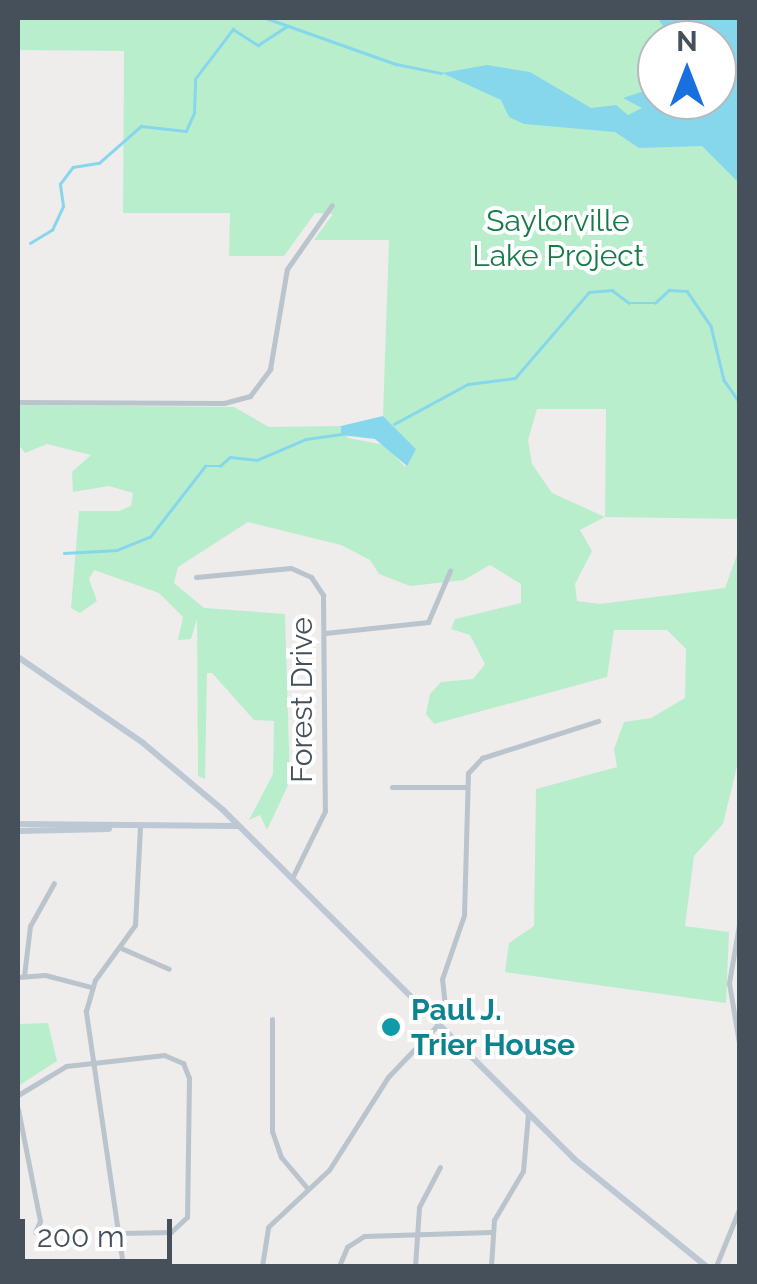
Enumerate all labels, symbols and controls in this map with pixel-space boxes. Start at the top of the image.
north arrow [637,20,737,120]
text: N [676,25,698,58]
park label: Saylorville Lake Project [472,203,644,274]
street label: Forest Drive [284,617,320,783]
place label: Paul J. Trier House [411,992,576,1062]
marker: Paul J. Trier House [380,1016,402,1038]
scale bar [25,1199,178,1261]
text: 200 m [37,1219,125,1254]

